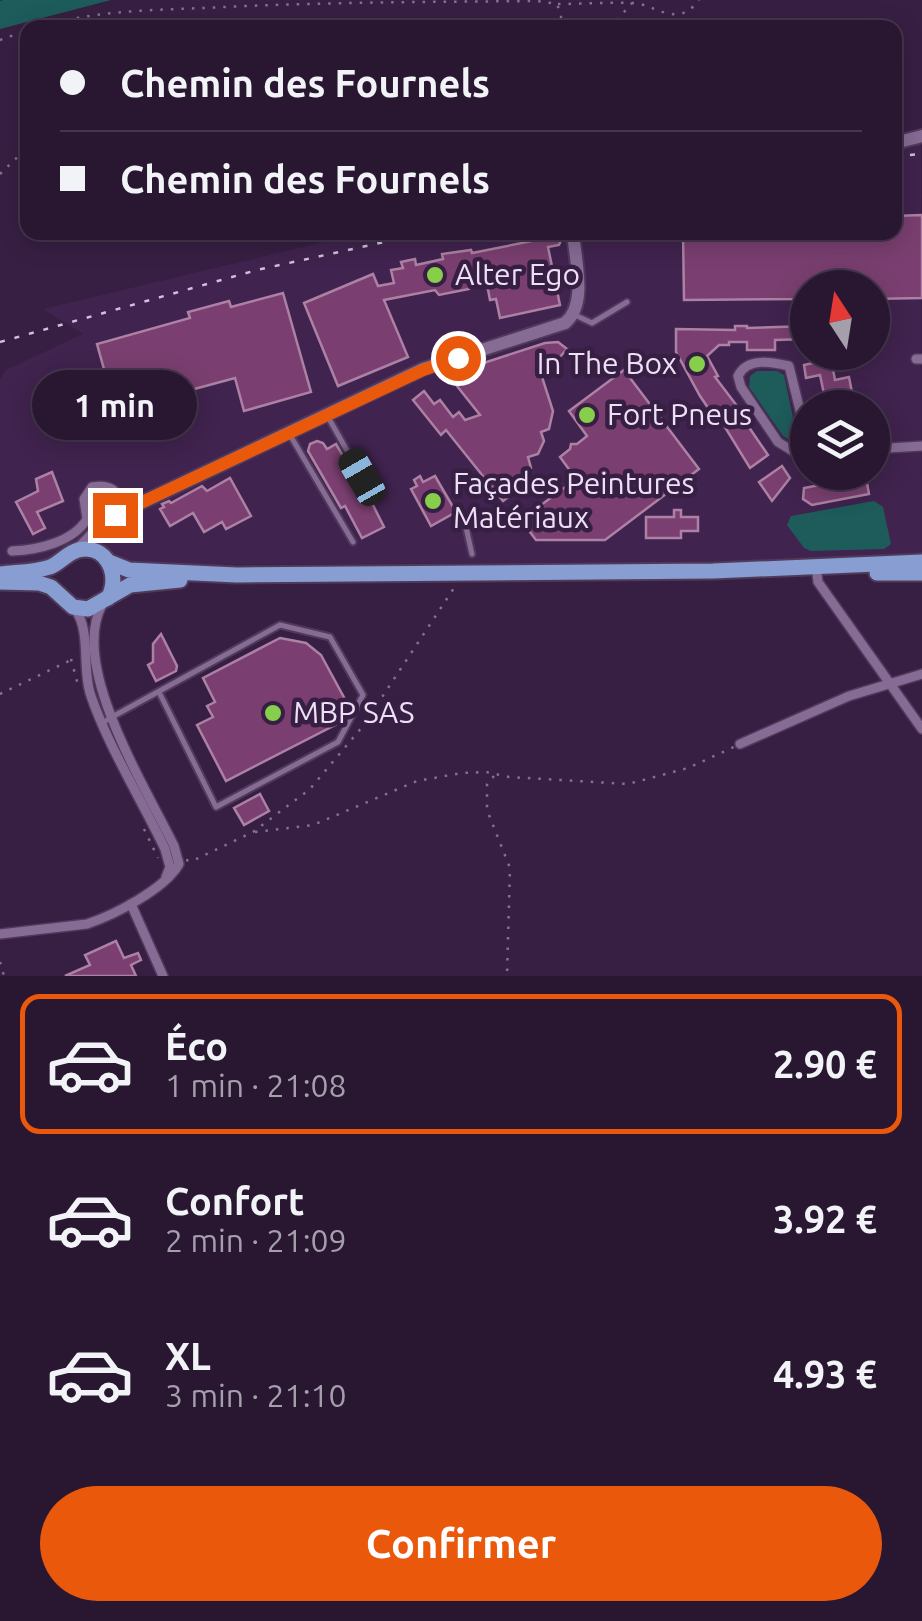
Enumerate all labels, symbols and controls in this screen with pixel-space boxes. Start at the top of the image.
text: Chemin des Fournels [120,62,490,104]
text: Chemin des Fournels [120,158,490,200]
place label: Alter Ego [455,257,580,291]
marker: Alter Ego [424,264,446,286]
north arrow [790,270,890,370]
map controls [790,270,890,490]
route start [436,336,481,381]
place label: In The Box [537,346,677,380]
marker: In The Box [686,353,708,375]
callout: 1 min [32,370,198,440]
text: 1 min [74,387,155,423]
button: layers [790,390,890,490]
place label: Fort Pneus [607,397,752,431]
marker: Fort Pneus [576,404,598,426]
car [334,444,390,510]
place label: Façades Peintures Matériaux [453,466,695,534]
marker: Façades Peintures Matériaux [422,490,444,512]
route end [93,493,138,538]
place label: MBP SAS [293,695,414,729]
marker: MBP SAS [262,702,284,724]
icon: car [45,1019,135,1109]
text: Éco [165,1025,228,1067]
text: 2.90 € [773,1043,877,1085]
text: 1 min · 21:08 [165,1067,347,1103]
icon: car [45,1174,135,1264]
text: Confort [165,1180,304,1222]
text: 3.92 € [773,1198,877,1240]
text: 2 min · 21:09 [165,1222,347,1258]
icon: car [45,1329,135,1419]
text: XL [165,1335,211,1377]
text: 4.93 € [773,1353,877,1395]
text: 3 min · 21:10 [165,1377,347,1413]
button: Confirmer [40,1486,882,1601]

